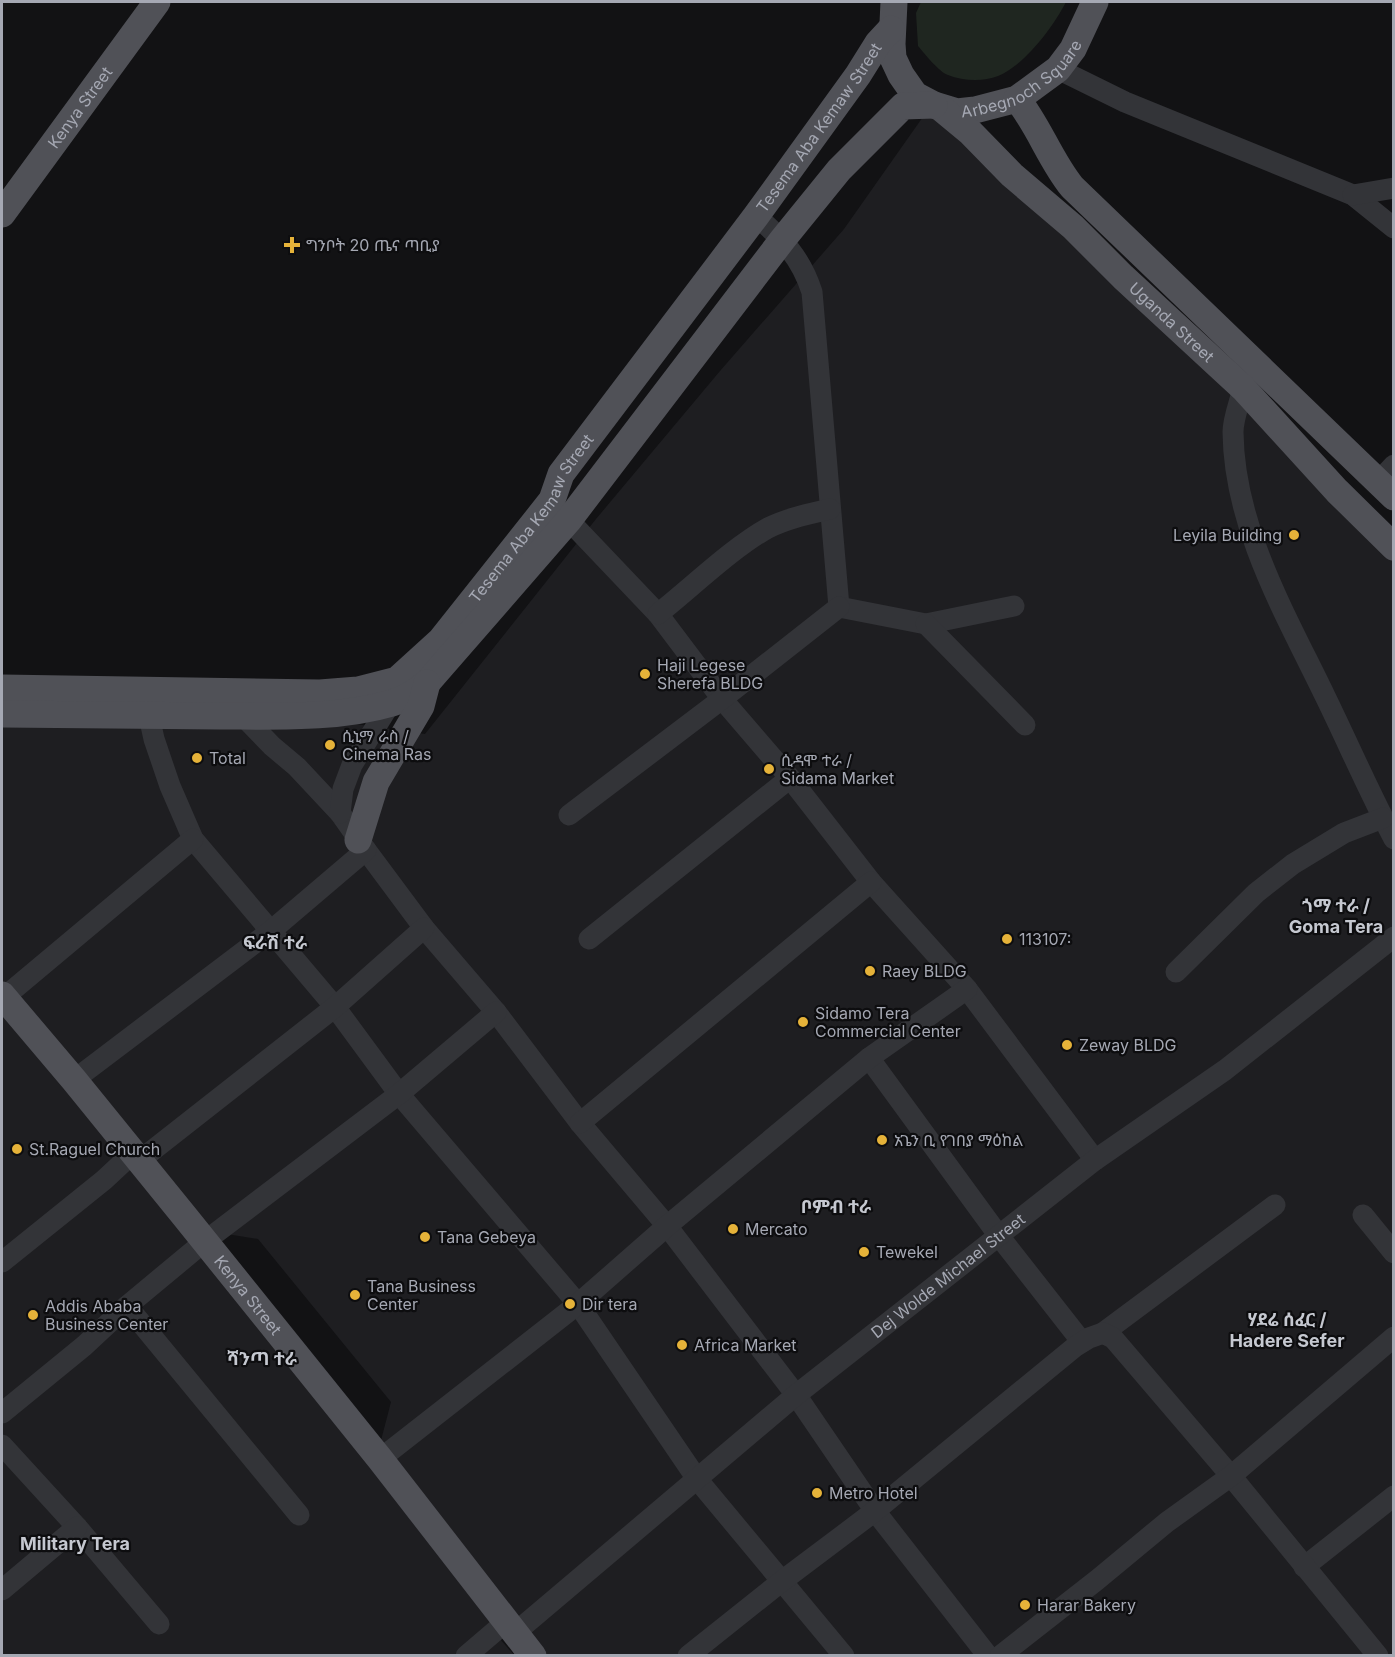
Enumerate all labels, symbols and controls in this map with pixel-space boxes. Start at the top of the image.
street label: Arbegnoch Square [960,37,1086,121]
street label: Tesema Aba Kemaw Street [752,39,886,216]
street label: Kenya Street [43,63,116,152]
place label: ግንቦት 20 ጤና ጣቢያ [306,235,440,255]
marker: ግንቦት 20 ጤና ጣቢያ [283,236,301,254]
street label: Uganda Street [1125,278,1218,366]
street label: Tesema Aba Kemaw Street [464,430,598,607]
place label: Leyila Building [1173,525,1282,545]
marker: Leyila Building [1287,528,1301,542]
place label: Haji Legese Sherefa BLDG [657,655,763,693]
marker: Haji Legese Sherefa BLDG [638,667,652,681]
place label: ሲኒማ ራስ / Cinema Ras [342,726,432,764]
marker: ሲኒማ ራስ / Cinema Ras [323,738,337,752]
place label: Total [209,748,246,768]
place label: ሲዳሞ ተራ / Sidama Market [781,750,894,788]
marker: Total [190,751,204,765]
marker: ሲዳሞ ተራ / Sidama Market [762,762,776,776]
district label: ጎማ ተራ / Goma Tera [1289,895,1383,937]
place label: 113107: [1019,929,1071,949]
district label: ፍራሽ ተራ [243,932,307,953]
marker: 113107: [1000,932,1014,946]
place label: Raey BLDG [882,961,967,981]
marker: Raey BLDG [863,964,877,978]
place label: Sidamo Tera Commercial Center [815,1003,961,1041]
marker: Sidamo Tera Commercial Center [796,1015,810,1029]
place label: Zeway BLDG [1079,1035,1176,1055]
marker: Zeway BLDG [1060,1038,1074,1052]
place label: አጌን ቢ የገበያ ማዕከል [894,1130,1023,1150]
marker: አጌን ቢ የገበያ ማዕከል [875,1133,889,1147]
place label: St.Raguel Church [29,1139,160,1159]
marker: St.Raguel Church [10,1142,24,1156]
district label: ቦምብ ተራ [801,1196,871,1217]
street label: Dej Wolde Michael Street [867,1209,1029,1342]
place label: Mercato [745,1219,808,1239]
marker: Mercato [726,1222,740,1236]
place label: Tana Gebeya [437,1227,536,1247]
marker: Tana Gebeya [418,1230,432,1244]
place label: Tewekel [876,1242,938,1262]
marker: Tewekel [857,1245,871,1259]
street label: Kenya Street [210,1251,286,1339]
place label: Tana Business Center [367,1276,476,1314]
marker: Tana Business Center [348,1288,362,1302]
place label: Dir tera [582,1294,637,1314]
place label: Addis Ababa Business Center [45,1296,168,1334]
marker: Dir tera [563,1297,577,1311]
marker: Addis Ababa Business Center [26,1308,40,1322]
district label: ሃደሬ ሰፈር / Hadere Sefer [1229,1309,1345,1351]
place label: Africa Market [694,1335,797,1355]
marker: Africa Market [675,1338,689,1352]
district label: ሻንጣ ተራ [227,1348,297,1369]
place label: Metro Hotel [829,1483,918,1503]
marker: Metro Hotel [810,1486,824,1500]
district label: Military Tera [20,1533,130,1554]
place label: Harar Bakery [1037,1595,1136,1615]
marker: Harar Bakery [1018,1598,1032,1612]

